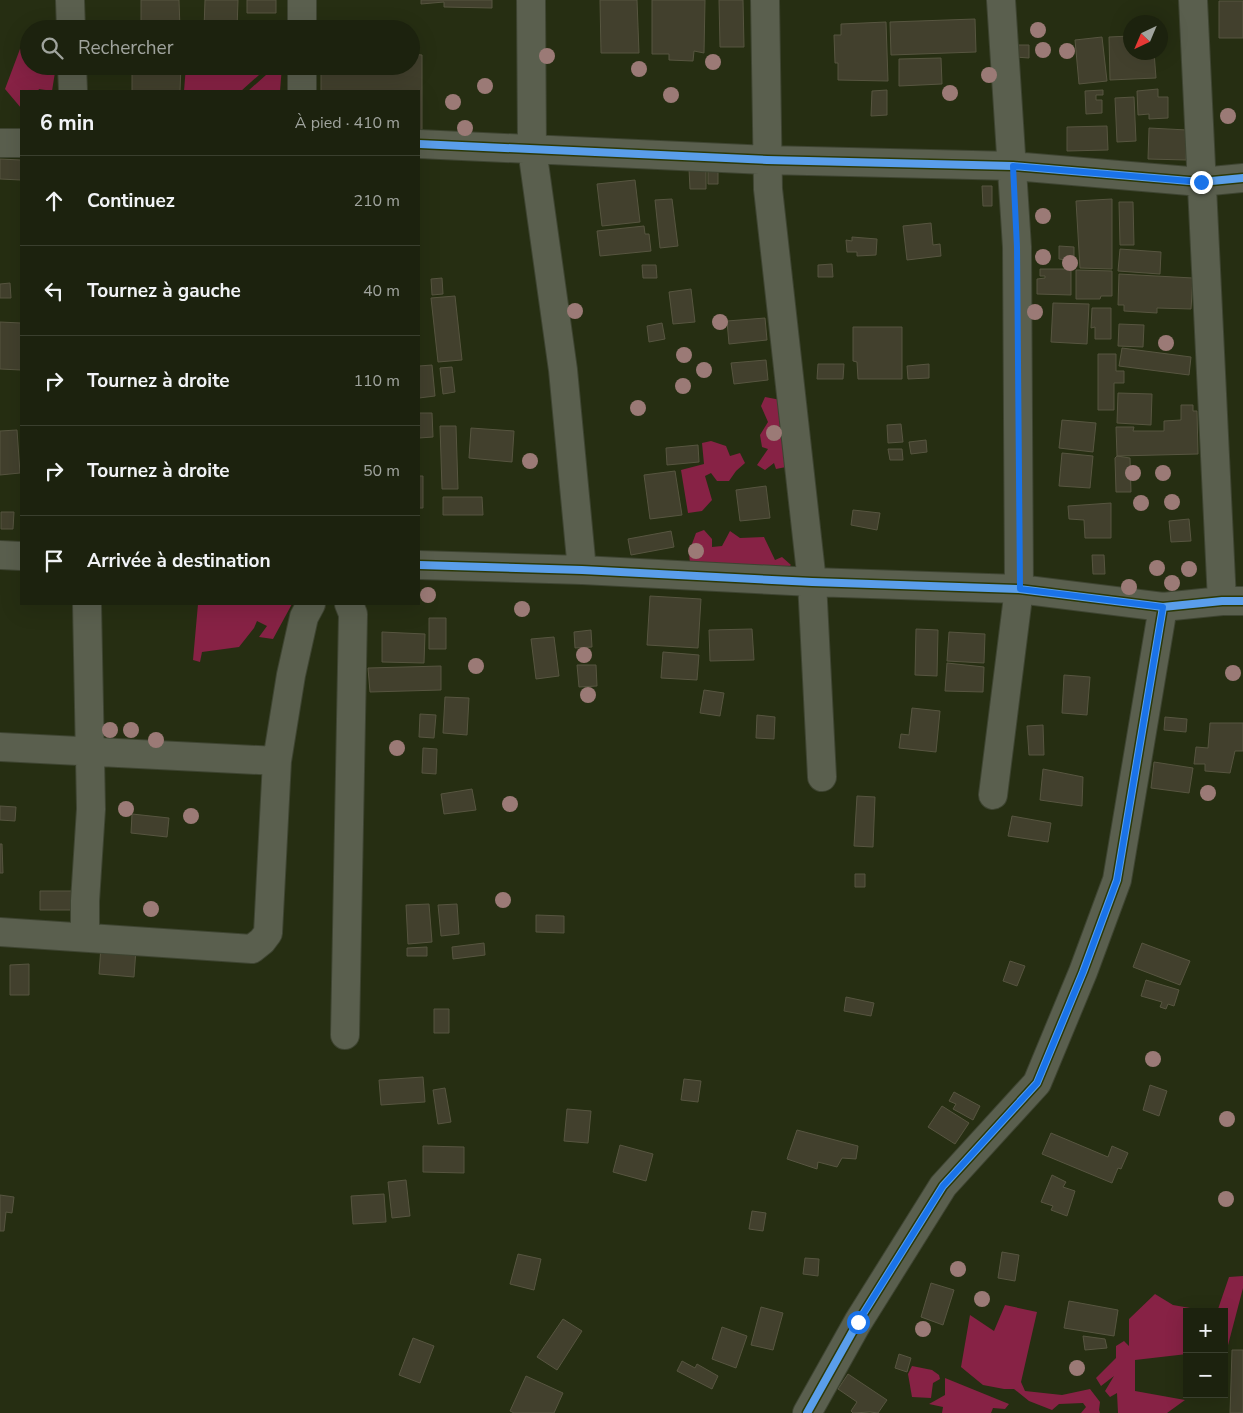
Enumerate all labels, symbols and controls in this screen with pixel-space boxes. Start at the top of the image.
north arrow [1123,15,1168,60]
search box [20,20,420,75]
icon: search [38,34,66,62]
text: Rechercher [78,35,173,61]
text: 6 min [40,109,94,137]
text: À pied · 410 m [295,112,400,134]
route end [1190,171,1213,194]
icon: ahead [40,187,68,215]
text: Continuez [87,188,175,214]
text: 210 m [353,190,400,212]
icon: left [40,277,68,305]
text: Tournez à gauche [87,278,241,304]
text: 40 m [363,280,400,302]
icon: right [40,367,68,395]
text: Tournez à droite [87,368,230,394]
text: 110 m [353,370,400,392]
icon: right [40,457,68,485]
text: Tournez à droite [87,458,230,484]
text: 50 m [363,460,400,482]
icon: arrive [40,547,68,575]
text: Arrivée à destination [87,548,271,574]
map controls [1183,1308,1228,1398]
button: + [1183,1308,1228,1353]
route start [847,1311,870,1334]
button: − [1183,1353,1228,1398]

